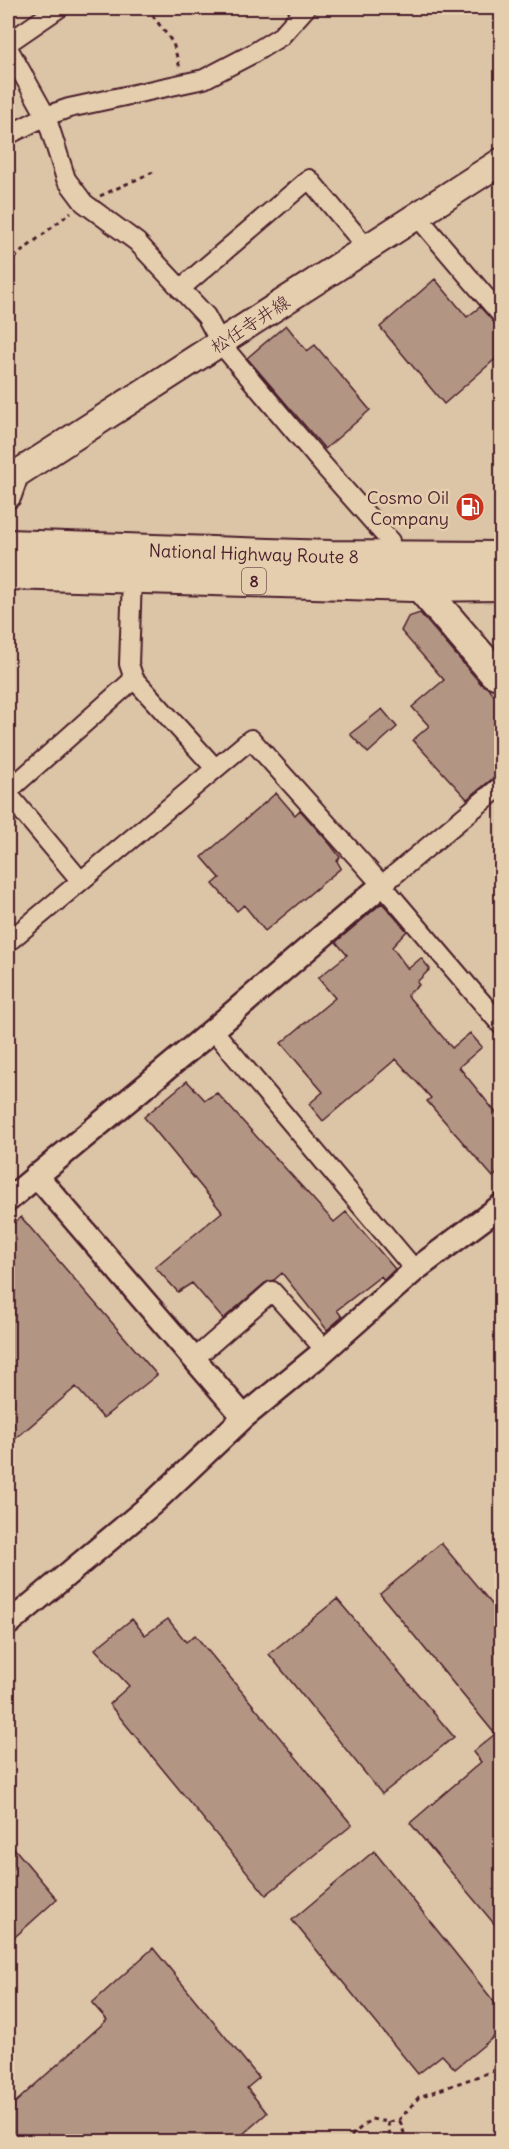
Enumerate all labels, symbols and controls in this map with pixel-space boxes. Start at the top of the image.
street label: 松任寺井線 [206,290,294,358]
place label: Cosmo Oil Company [367,486,449,530]
fuel station icon: Cosmo Oil Company [454,491,486,523]
street label: National Highway Route 8 [148,538,359,568]
road number: 8 [242,568,266,594]

